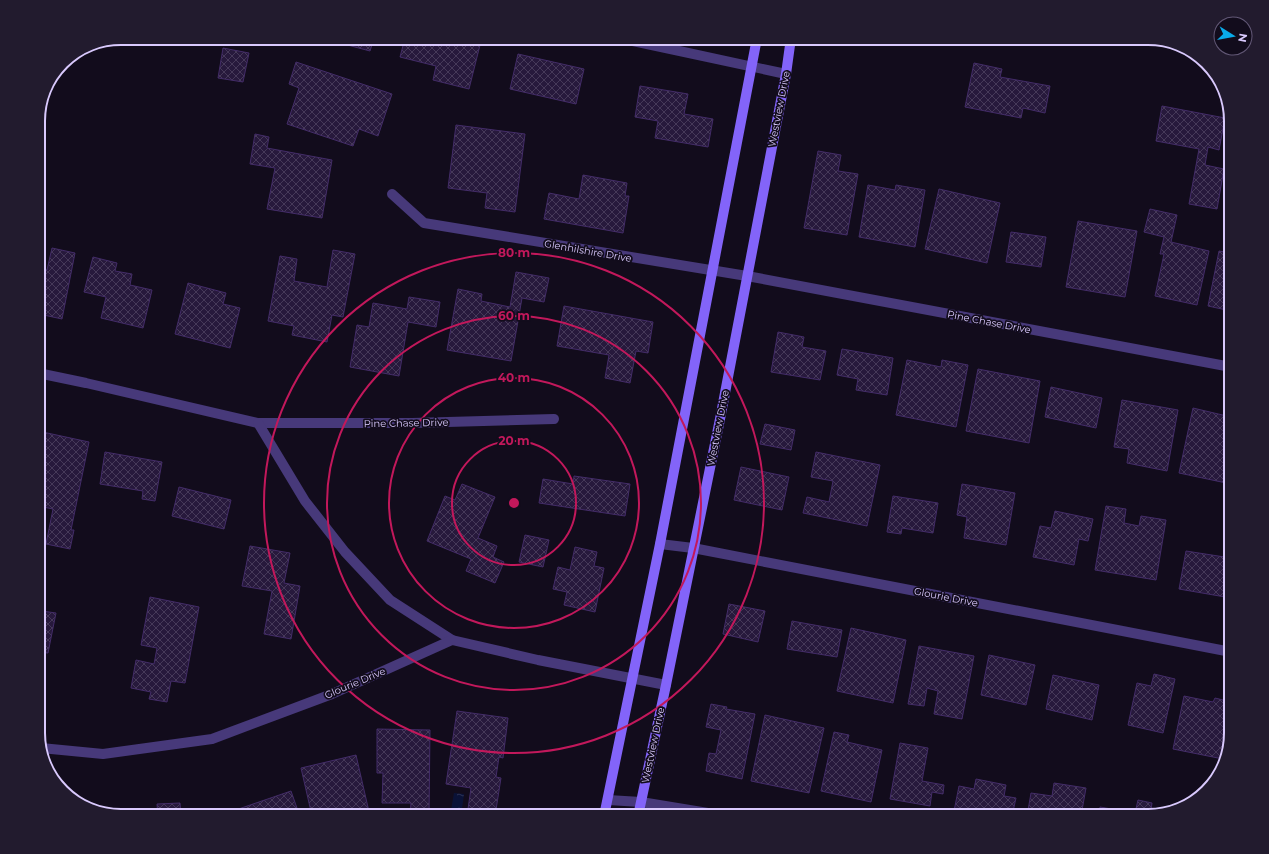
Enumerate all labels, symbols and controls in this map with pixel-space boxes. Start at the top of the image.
north arrow [1213,16,1253,56]
text: N [1235,32,1251,44]
street label: Westview Drive [765,70,793,148]
street label: Glenhilshire Drive [543,237,633,265]
text: 80 m [498,245,530,260]
text: 60 m [498,308,530,323]
street label: Pine Chase Drive [946,308,1032,336]
text: 40 m [498,370,530,385]
street label: Westview Drive [704,389,732,467]
street label: Pine Chase Drive [364,416,448,430]
text: 20 m [498,433,530,448]
centre of rings [507,496,521,510]
street label: Glourie Drive [913,584,979,610]
street label: Glourie Drive [323,664,387,702]
street label: Westview Drive [639,706,667,784]

